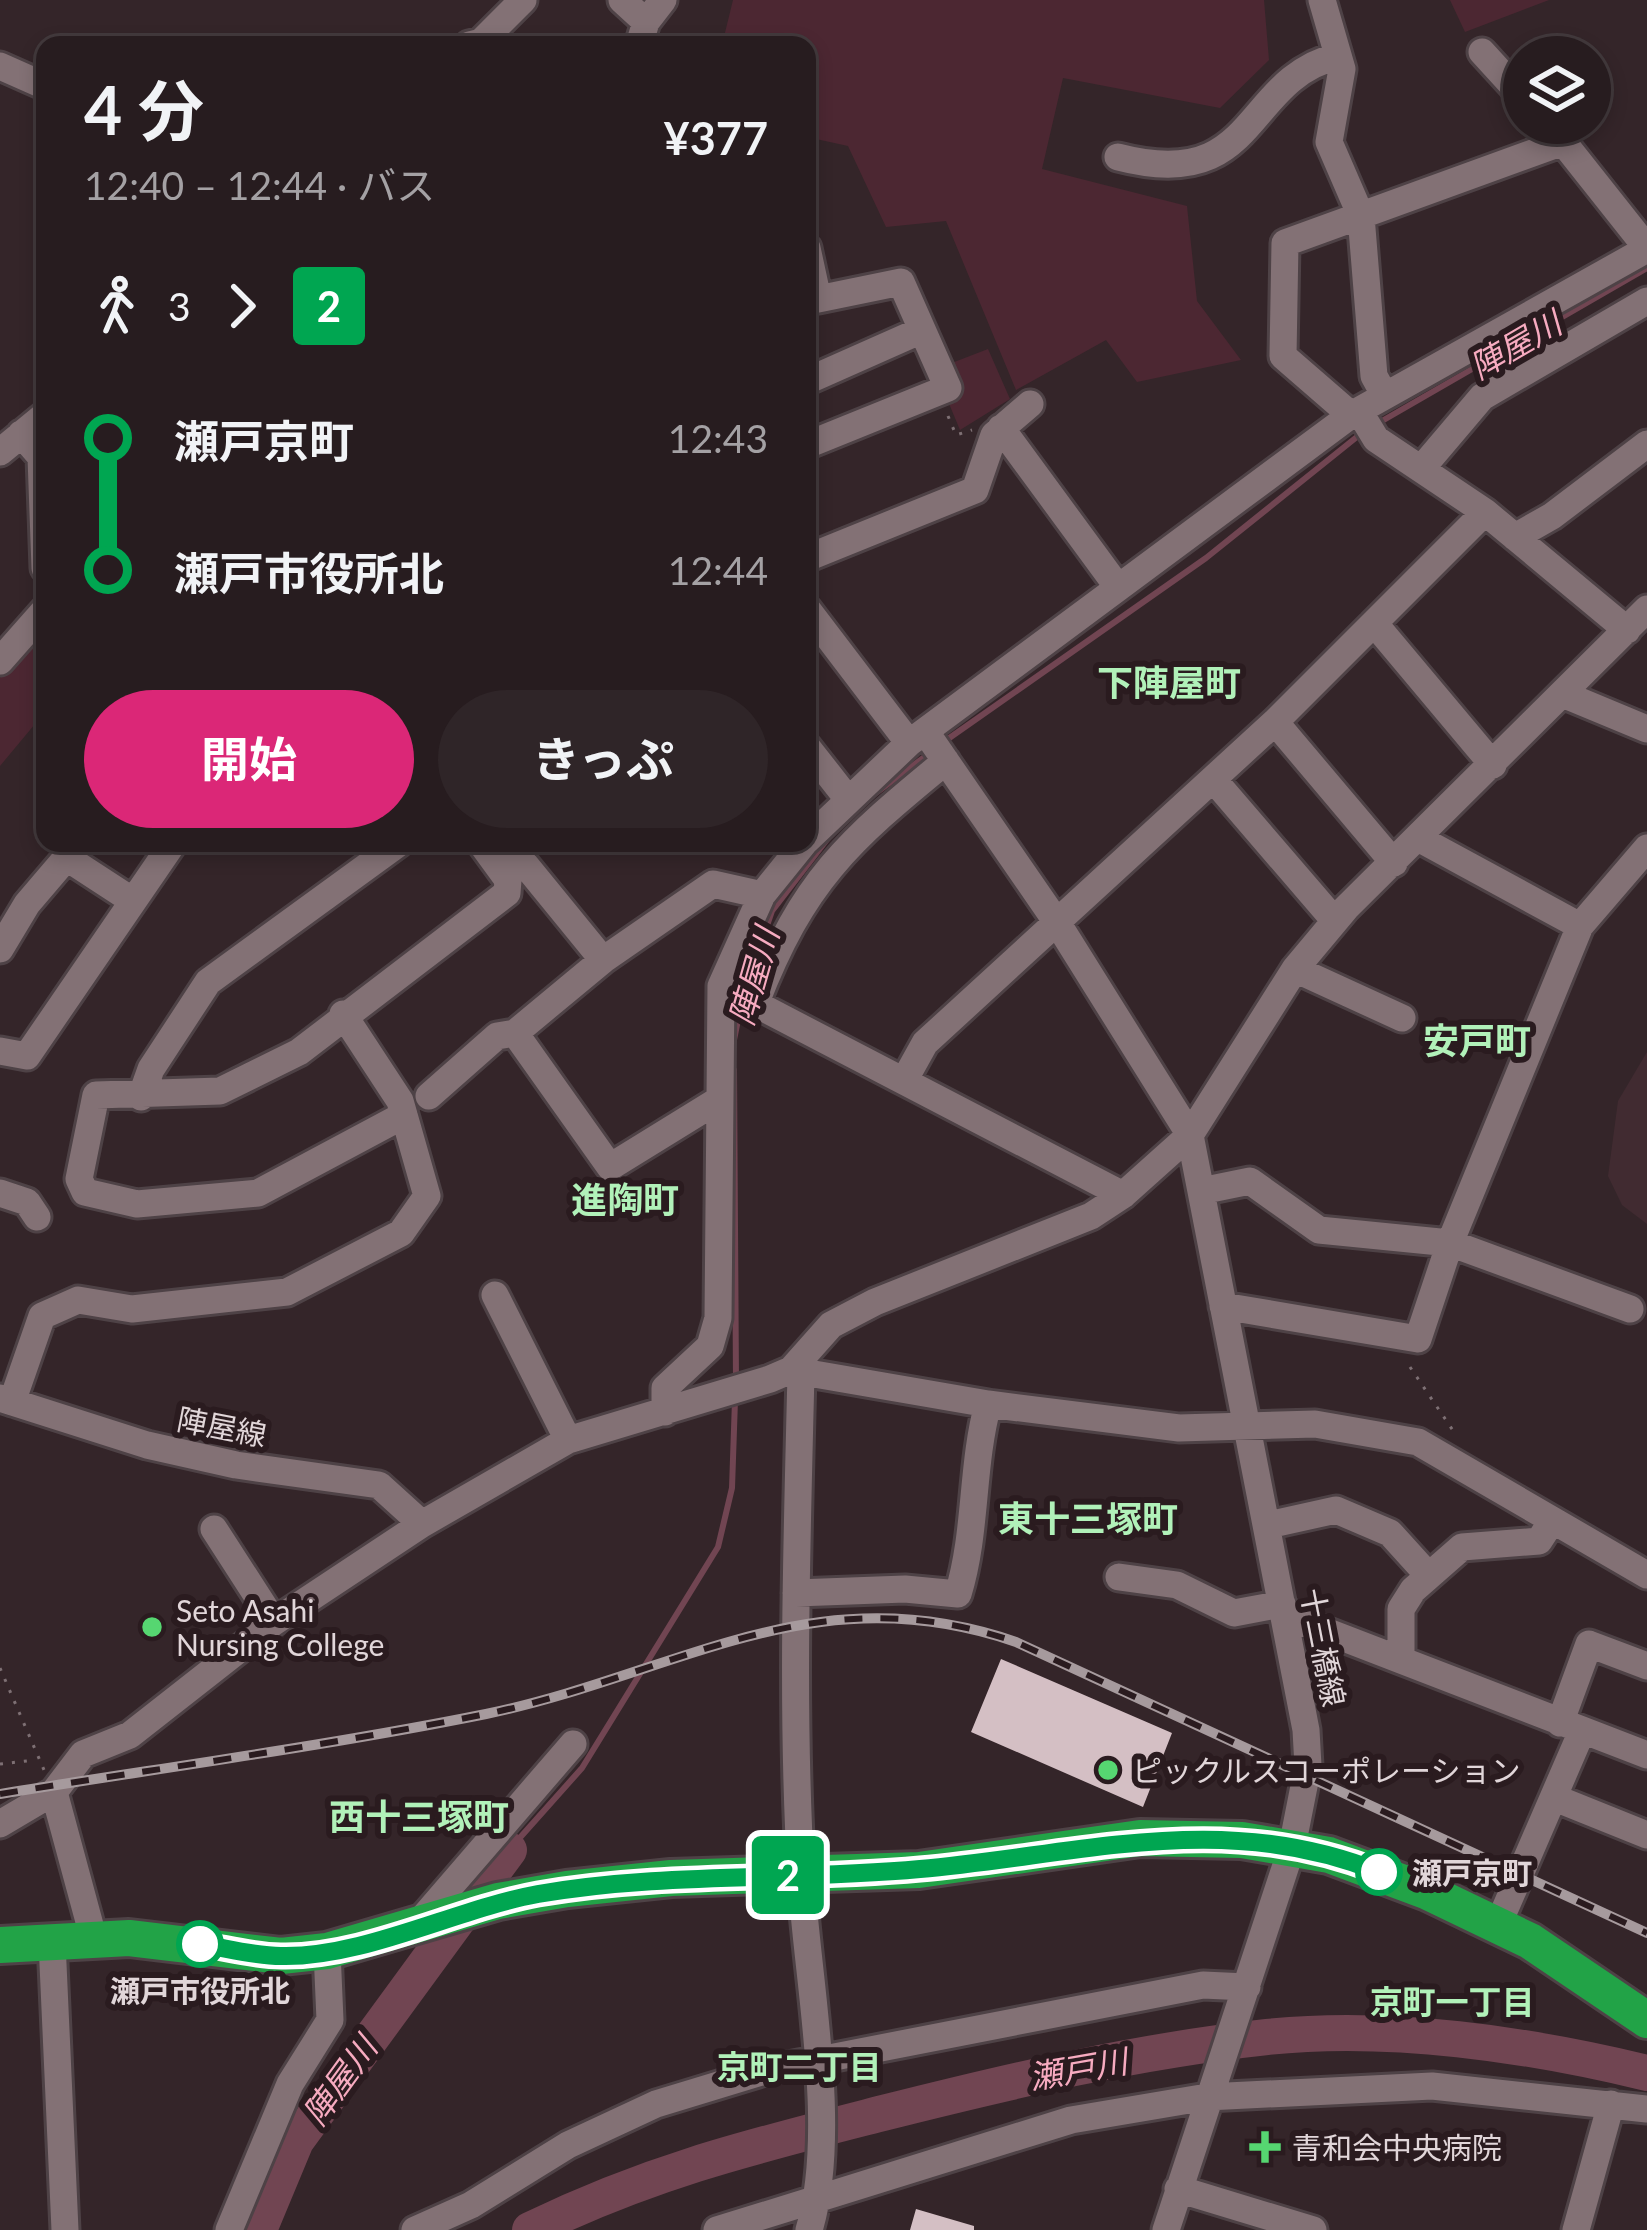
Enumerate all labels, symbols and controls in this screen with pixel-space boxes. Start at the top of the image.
map controls [1503,36,1611,144]
button: layers [1503,36,1611,144]
text: 4 分 [84,70,204,149]
text: ¥377 [664,111,768,165]
text: 12:40 – 12:44 · バス [84,162,435,208]
icon: walk [84,273,150,339]
icon: forward [209,273,275,339]
text: 2 [317,281,341,331]
text: 3 [168,283,191,329]
water label: 陣屋川 [1462,300,1570,386]
text: 瀬戸京町 [174,414,354,468]
text: 12:43 [668,415,768,461]
text: 瀬戸市役所北 [174,546,444,600]
text: 12:44 [668,547,768,593]
district label: 下陣屋町 [1097,660,1241,704]
button: 開始 [84,690,414,828]
button: きっぷ [438,690,768,828]
water label: 陣屋川 [720,920,787,1029]
district label: 安戸町 [1423,1018,1531,1062]
district label: 進陶町 [571,1177,679,1221]
street label: 陣屋線 [174,1400,270,1452]
district label: 東十三塚町 [998,1496,1178,1540]
street label: 十三橋線 [1295,1585,1353,1709]
place label: Seto Asahi Nursing College [176,1592,384,1662]
marker: Seto Asahi Nursing College [139,1614,165,1640]
place label: ピックルスコーポレーション [1132,1752,1521,1788]
marker: ピックルスコーポレーション [1095,1757,1121,1783]
district label: 西十三塚町 [329,1794,509,1838]
line badge: 2 [749,1836,827,1914]
text: 2 [776,1850,800,1900]
marker: 瀬戸京町 [1357,1850,1401,1894]
place label: 瀬戸京町 [1412,1854,1532,1890]
marker: 瀬戸市役所北 [178,1922,222,1966]
place label: 瀬戸市役所北 [110,1972,290,2008]
district label: 京町一丁目 [1370,1981,1535,2021]
water label: 陣屋川 [294,2026,386,2132]
water label: 瀬戸川 [1026,2039,1133,2096]
district label: 京町二丁目 [717,2046,882,2086]
place label: 青和会中央病院 [1292,2129,1502,2165]
marker: 青和会中央病院 [1249,2131,1281,2163]

